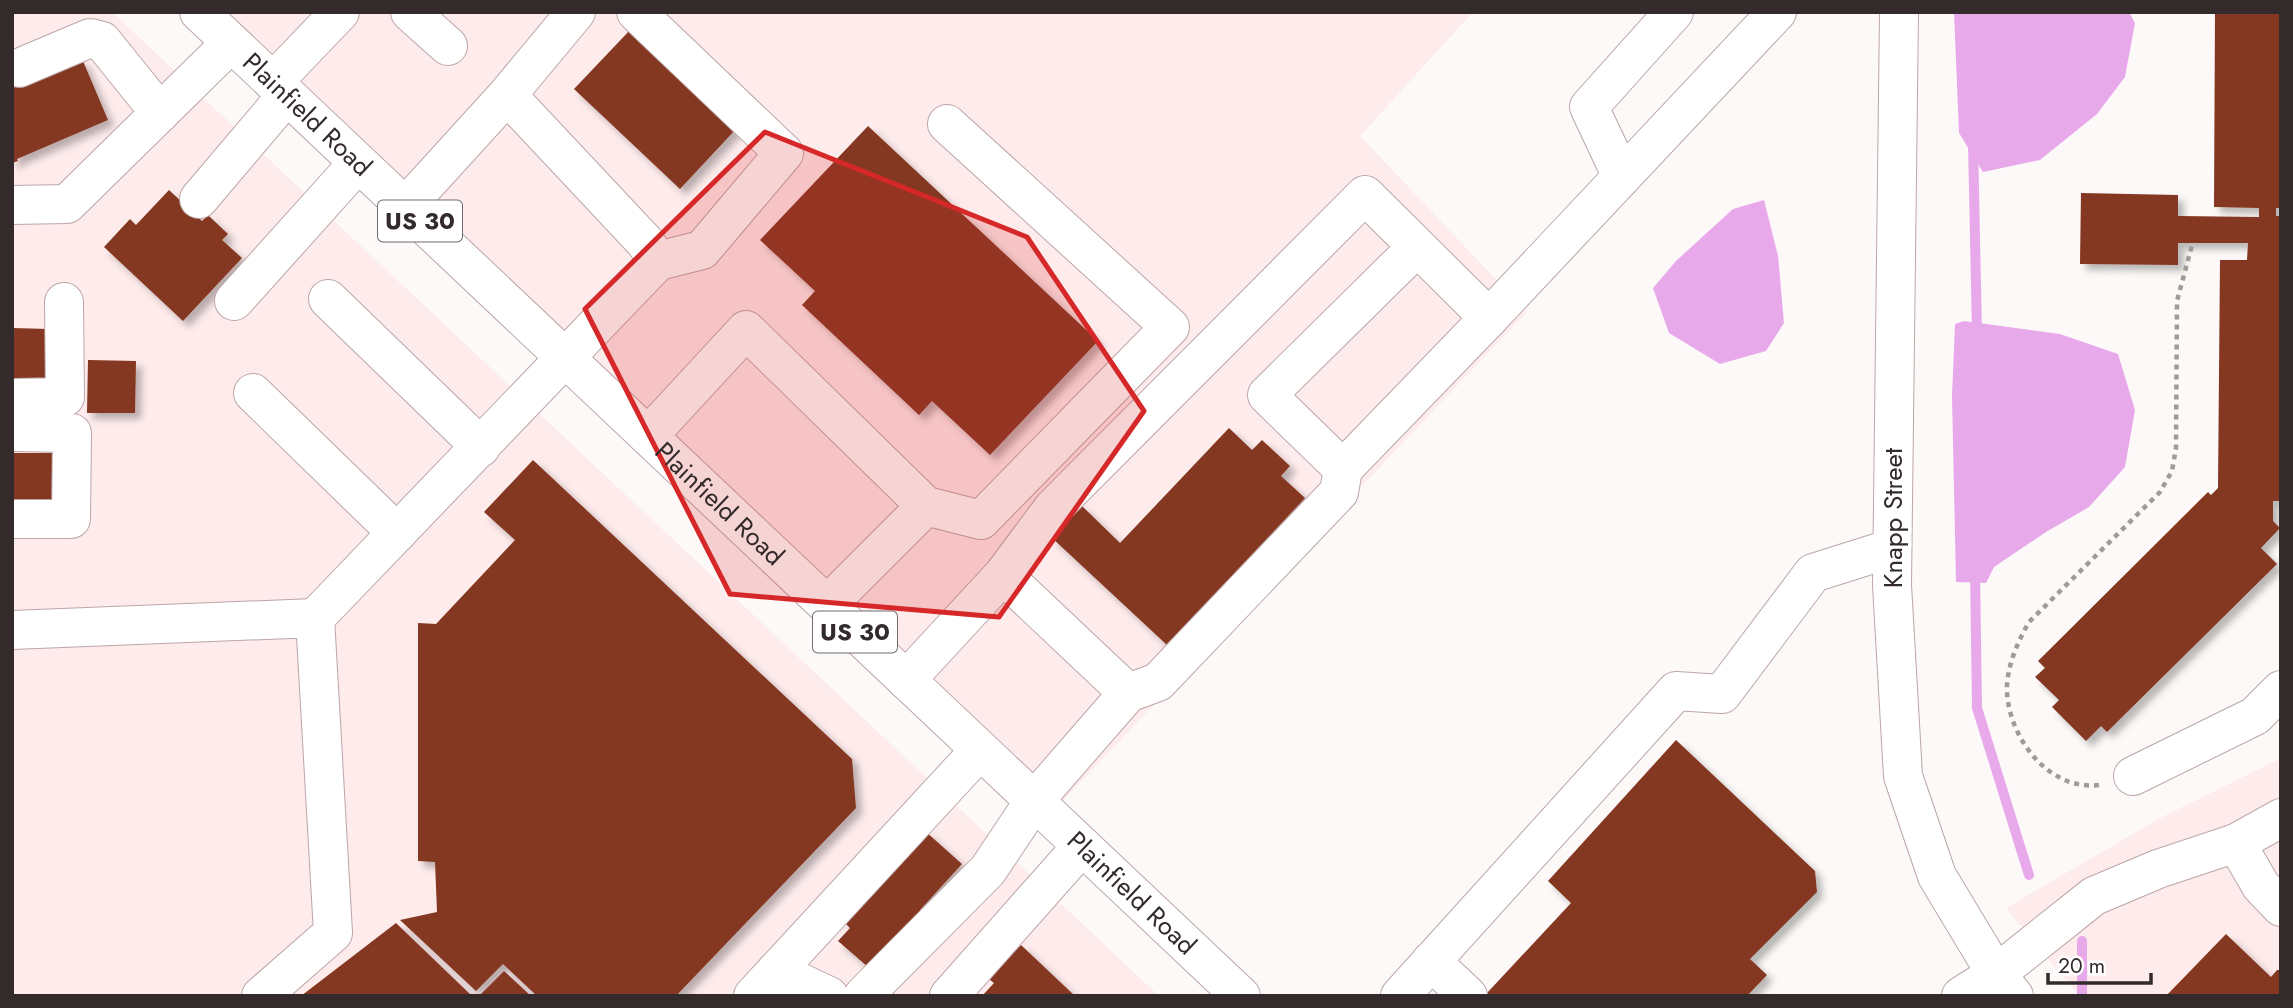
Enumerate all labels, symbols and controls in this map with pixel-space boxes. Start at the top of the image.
street label: Plainfield Road [234,44,381,185]
road number: US 30 [378,201,462,242]
street label: Plainfield Road [646,433,793,574]
street label: Knapp Street [1874,447,1912,588]
road number: US 30 [813,612,897,652]
street label: Plainfield Road [1059,822,1205,964]
scale bar [2048,942,2151,986]
text: 20 m [2058,951,2105,981]

